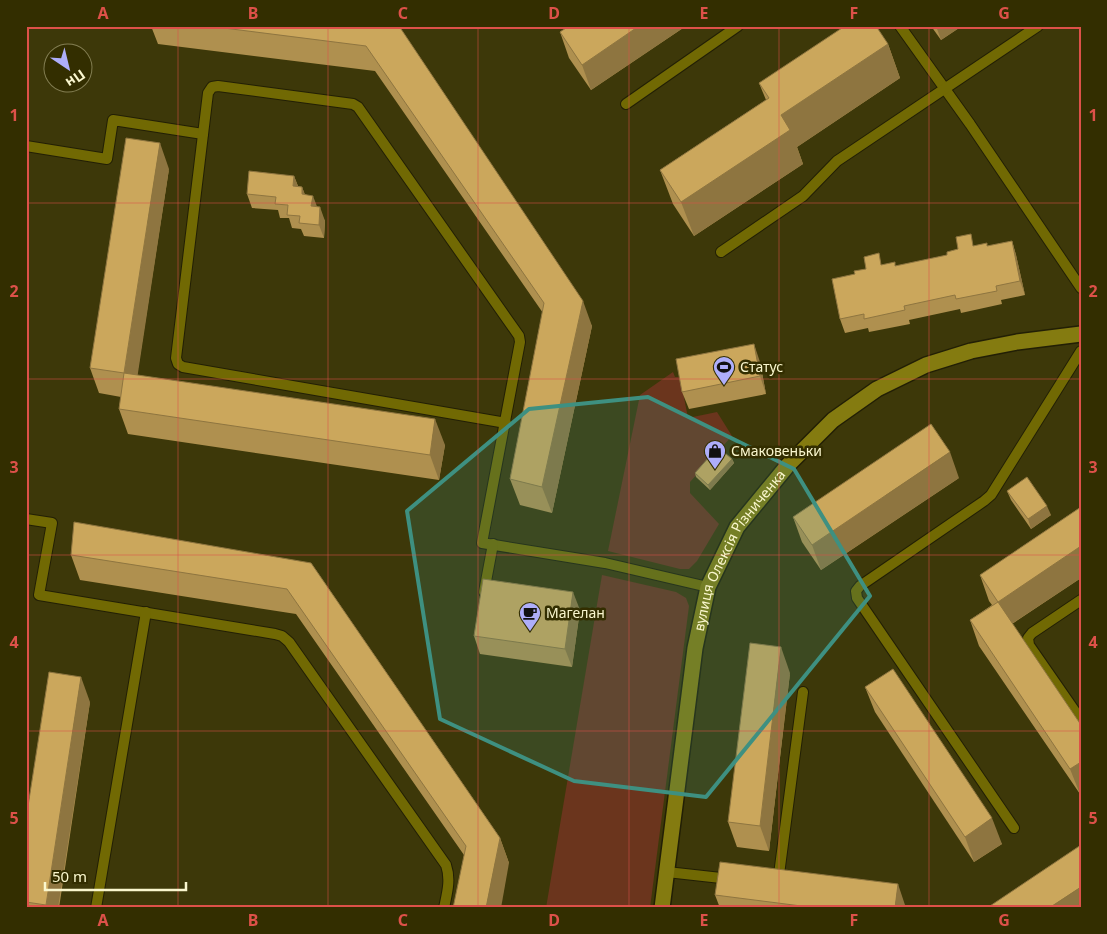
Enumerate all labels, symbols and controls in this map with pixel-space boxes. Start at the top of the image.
text: A [97,2,109,24]
text: B [248,2,258,24]
text: C [398,2,408,24]
text: D [548,2,560,24]
text: E [700,2,709,24]
text: F [850,2,858,24]
text: G [998,2,1010,24]
north arrow [42,42,92,92]
text: Пн [62,66,89,93]
text: 1 [9,104,19,126]
text: 1 [1088,104,1098,126]
text: 2 [9,280,19,302]
text: 2 [1088,280,1098,302]
sports icon: Статус [712,355,736,386]
place label: Статус [740,357,783,376]
shop icon: Смаковеньки [703,439,727,470]
place label: Смаковеньки [731,441,822,460]
text: 3 [9,456,19,478]
text: 3 [1088,456,1098,478]
street label: вулиця Олексія Різниченка [689,465,789,633]
cafe icon: Магелан [518,601,542,632]
place label: Магелан [546,603,605,622]
text: 4 [9,631,19,653]
text: 4 [1088,631,1098,653]
text: 5 [9,807,19,829]
text: 5 [1088,807,1098,829]
scale bar [45,859,186,891]
text: 50 m [52,866,87,886]
text: A [97,909,109,931]
text: B [248,909,258,931]
text: C [398,909,408,931]
text: D [548,909,560,931]
text: E [700,909,709,931]
text: F [850,909,858,931]
text: G [998,909,1010,931]

